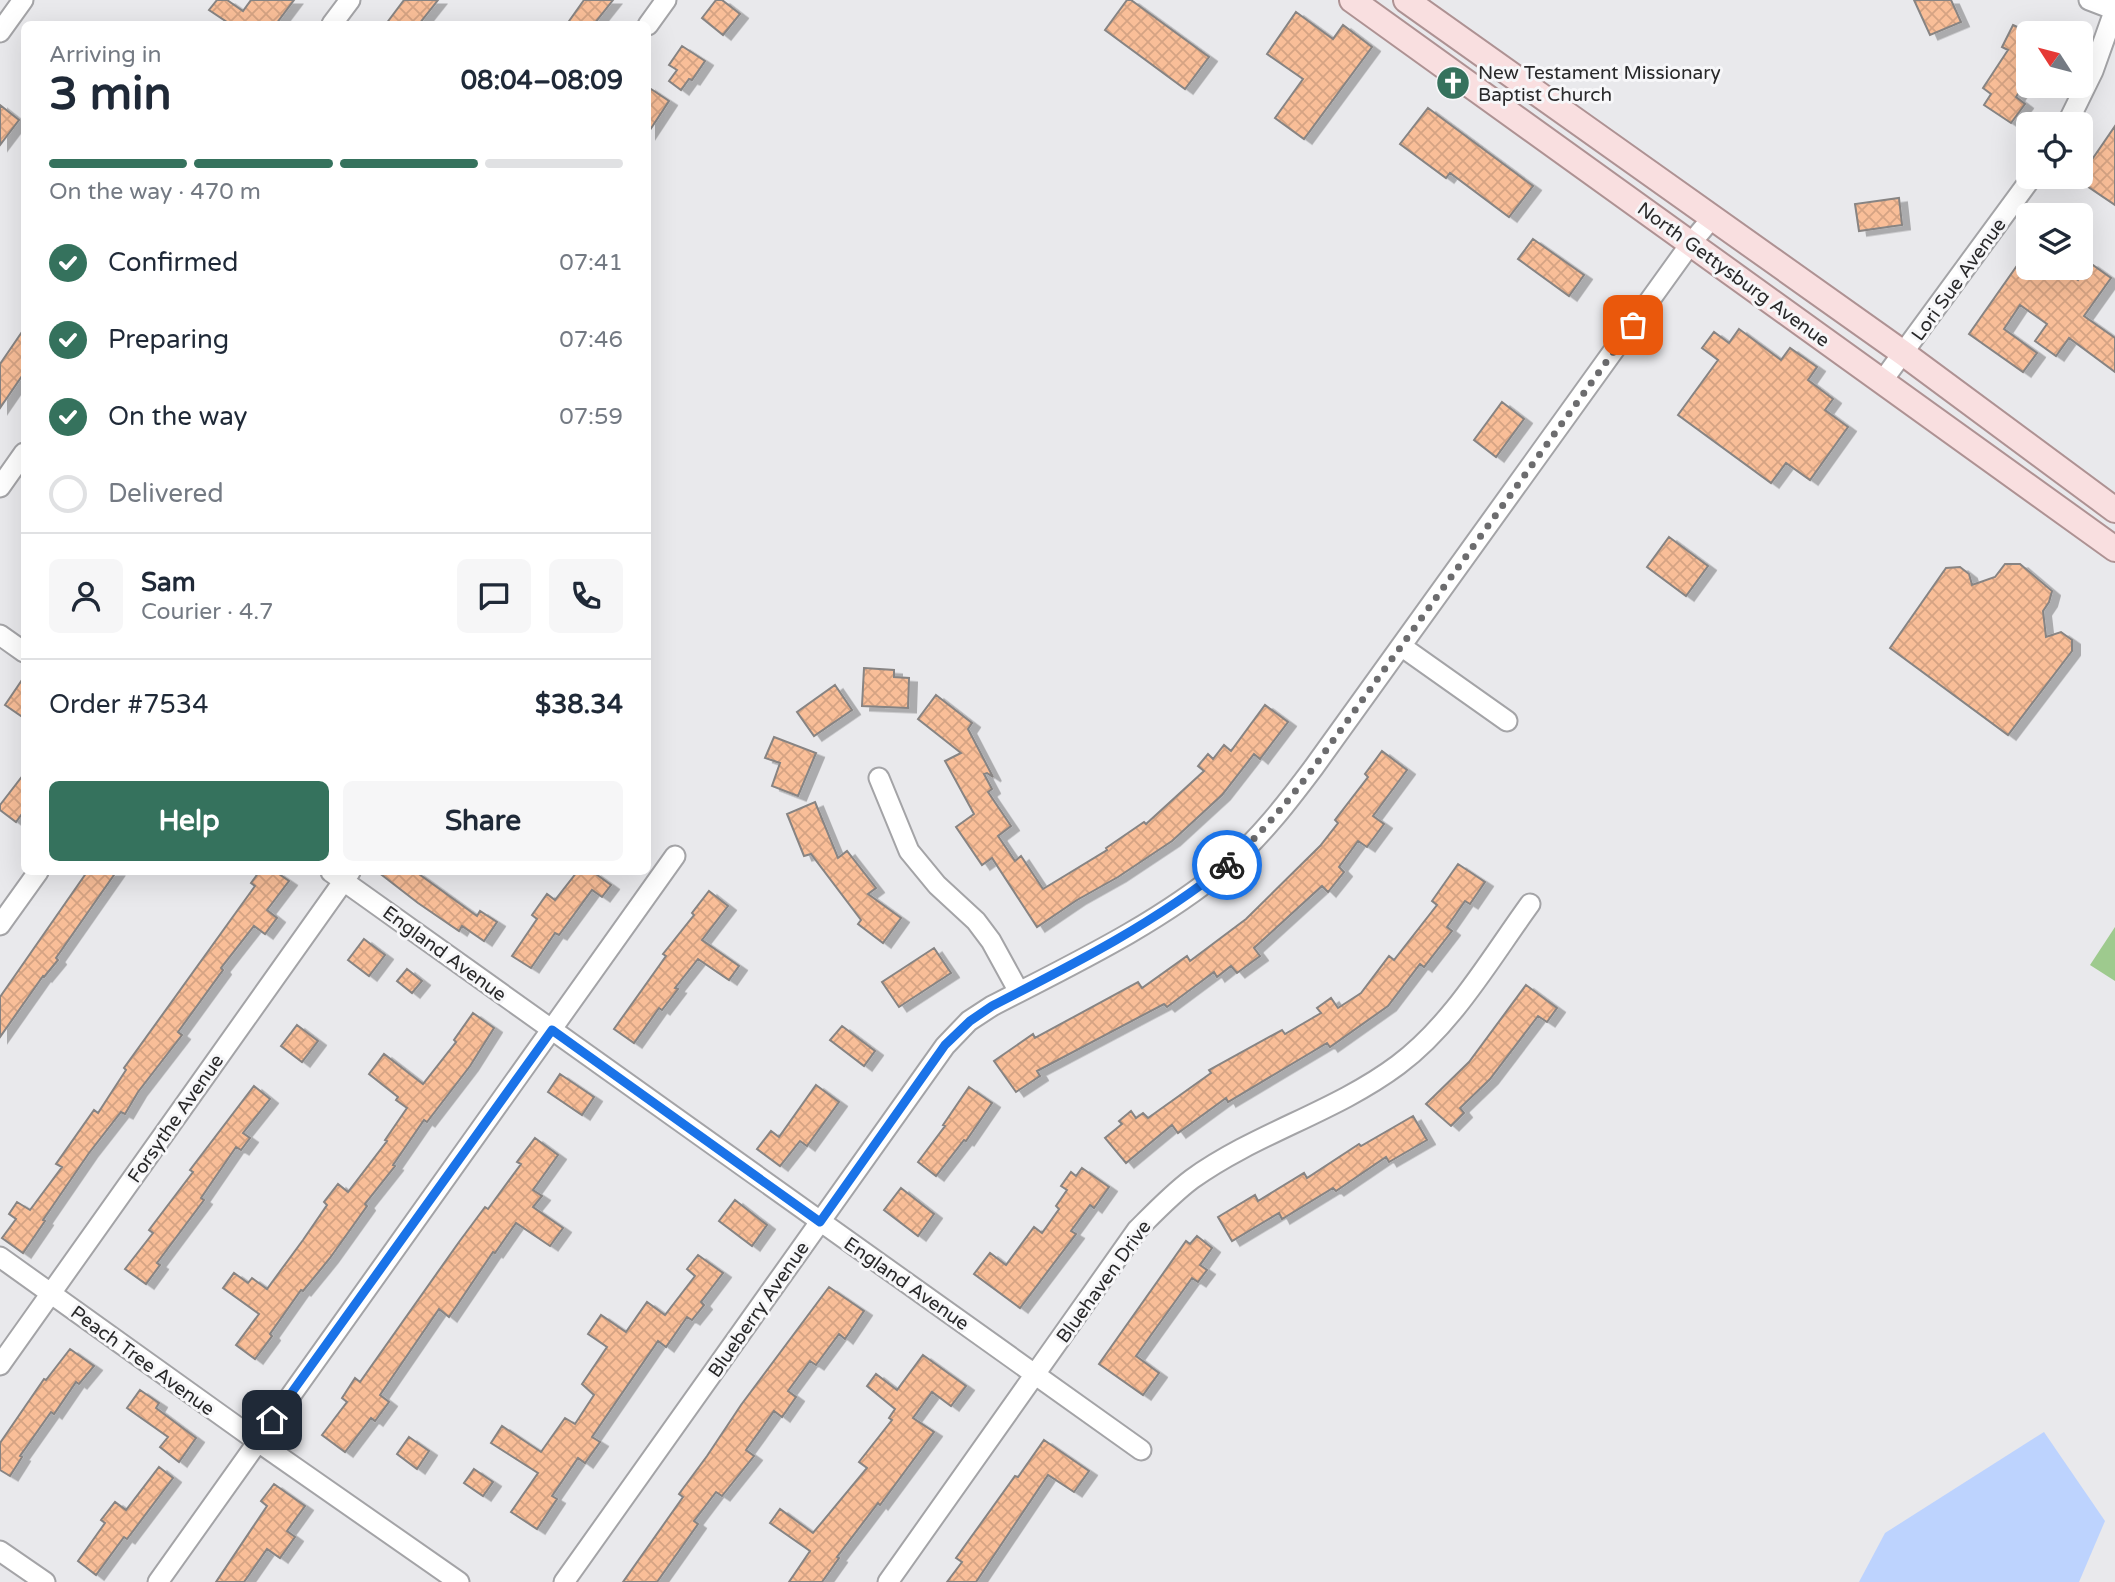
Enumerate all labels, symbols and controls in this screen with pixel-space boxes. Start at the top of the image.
north arrow [2016,21,2093,98]
map controls [2016,21,2093,280]
text: Arriving in [49,41,162,69]
place label: New Testament Missionary Baptist Church [1478,62,1721,106]
church icon: New Testament Missionary Baptist Church [1434,64,1472,102]
text: 08:04–08:09 [461,65,623,96]
text: 3 min [49,67,172,122]
button: locate [2016,112,2093,189]
text: On the way · 470 m [49,178,261,206]
street label: North Gettysburg Avenue [1633,198,1834,352]
button: layers [2016,203,2093,280]
street label: Lori Sue Avenue [1907,214,2011,345]
icon: check [49,244,87,282]
text: Confirmed [108,247,238,278]
text: 07:41 [559,249,623,277]
pin [1603,295,1663,355]
icon: bag [1614,306,1652,344]
icon: check [49,321,87,359]
text: Preparing [108,324,229,355]
text: 07:46 [559,326,623,354]
icon: check [49,398,87,436]
text: On the way [108,401,248,432]
text: 07:59 [559,403,623,431]
text: Delivered [108,478,224,509]
button: person [49,559,123,633]
button: chat [457,559,531,633]
button: phone [549,559,623,633]
text: Sam [141,567,196,598]
text: Courier · 4.7 [141,598,274,626]
text: Order #7534 [49,689,209,720]
text: $38.34 [535,689,623,720]
button: Help [49,781,329,861]
button: Share [343,781,623,861]
courier [1192,830,1262,900]
icon: bike [1208,846,1246,884]
street label: England Avenue [378,902,511,1006]
street label: Forsythe Avenue [123,1050,228,1187]
street label: Bluehaven Drive [1052,1216,1156,1347]
street label: England Avenue [840,1233,973,1335]
street label: Blueberry Avenue [704,1238,814,1382]
street label: Peach Tree Avenue [66,1301,219,1420]
pin [242,1390,302,1450]
icon: home [253,1401,291,1439]

